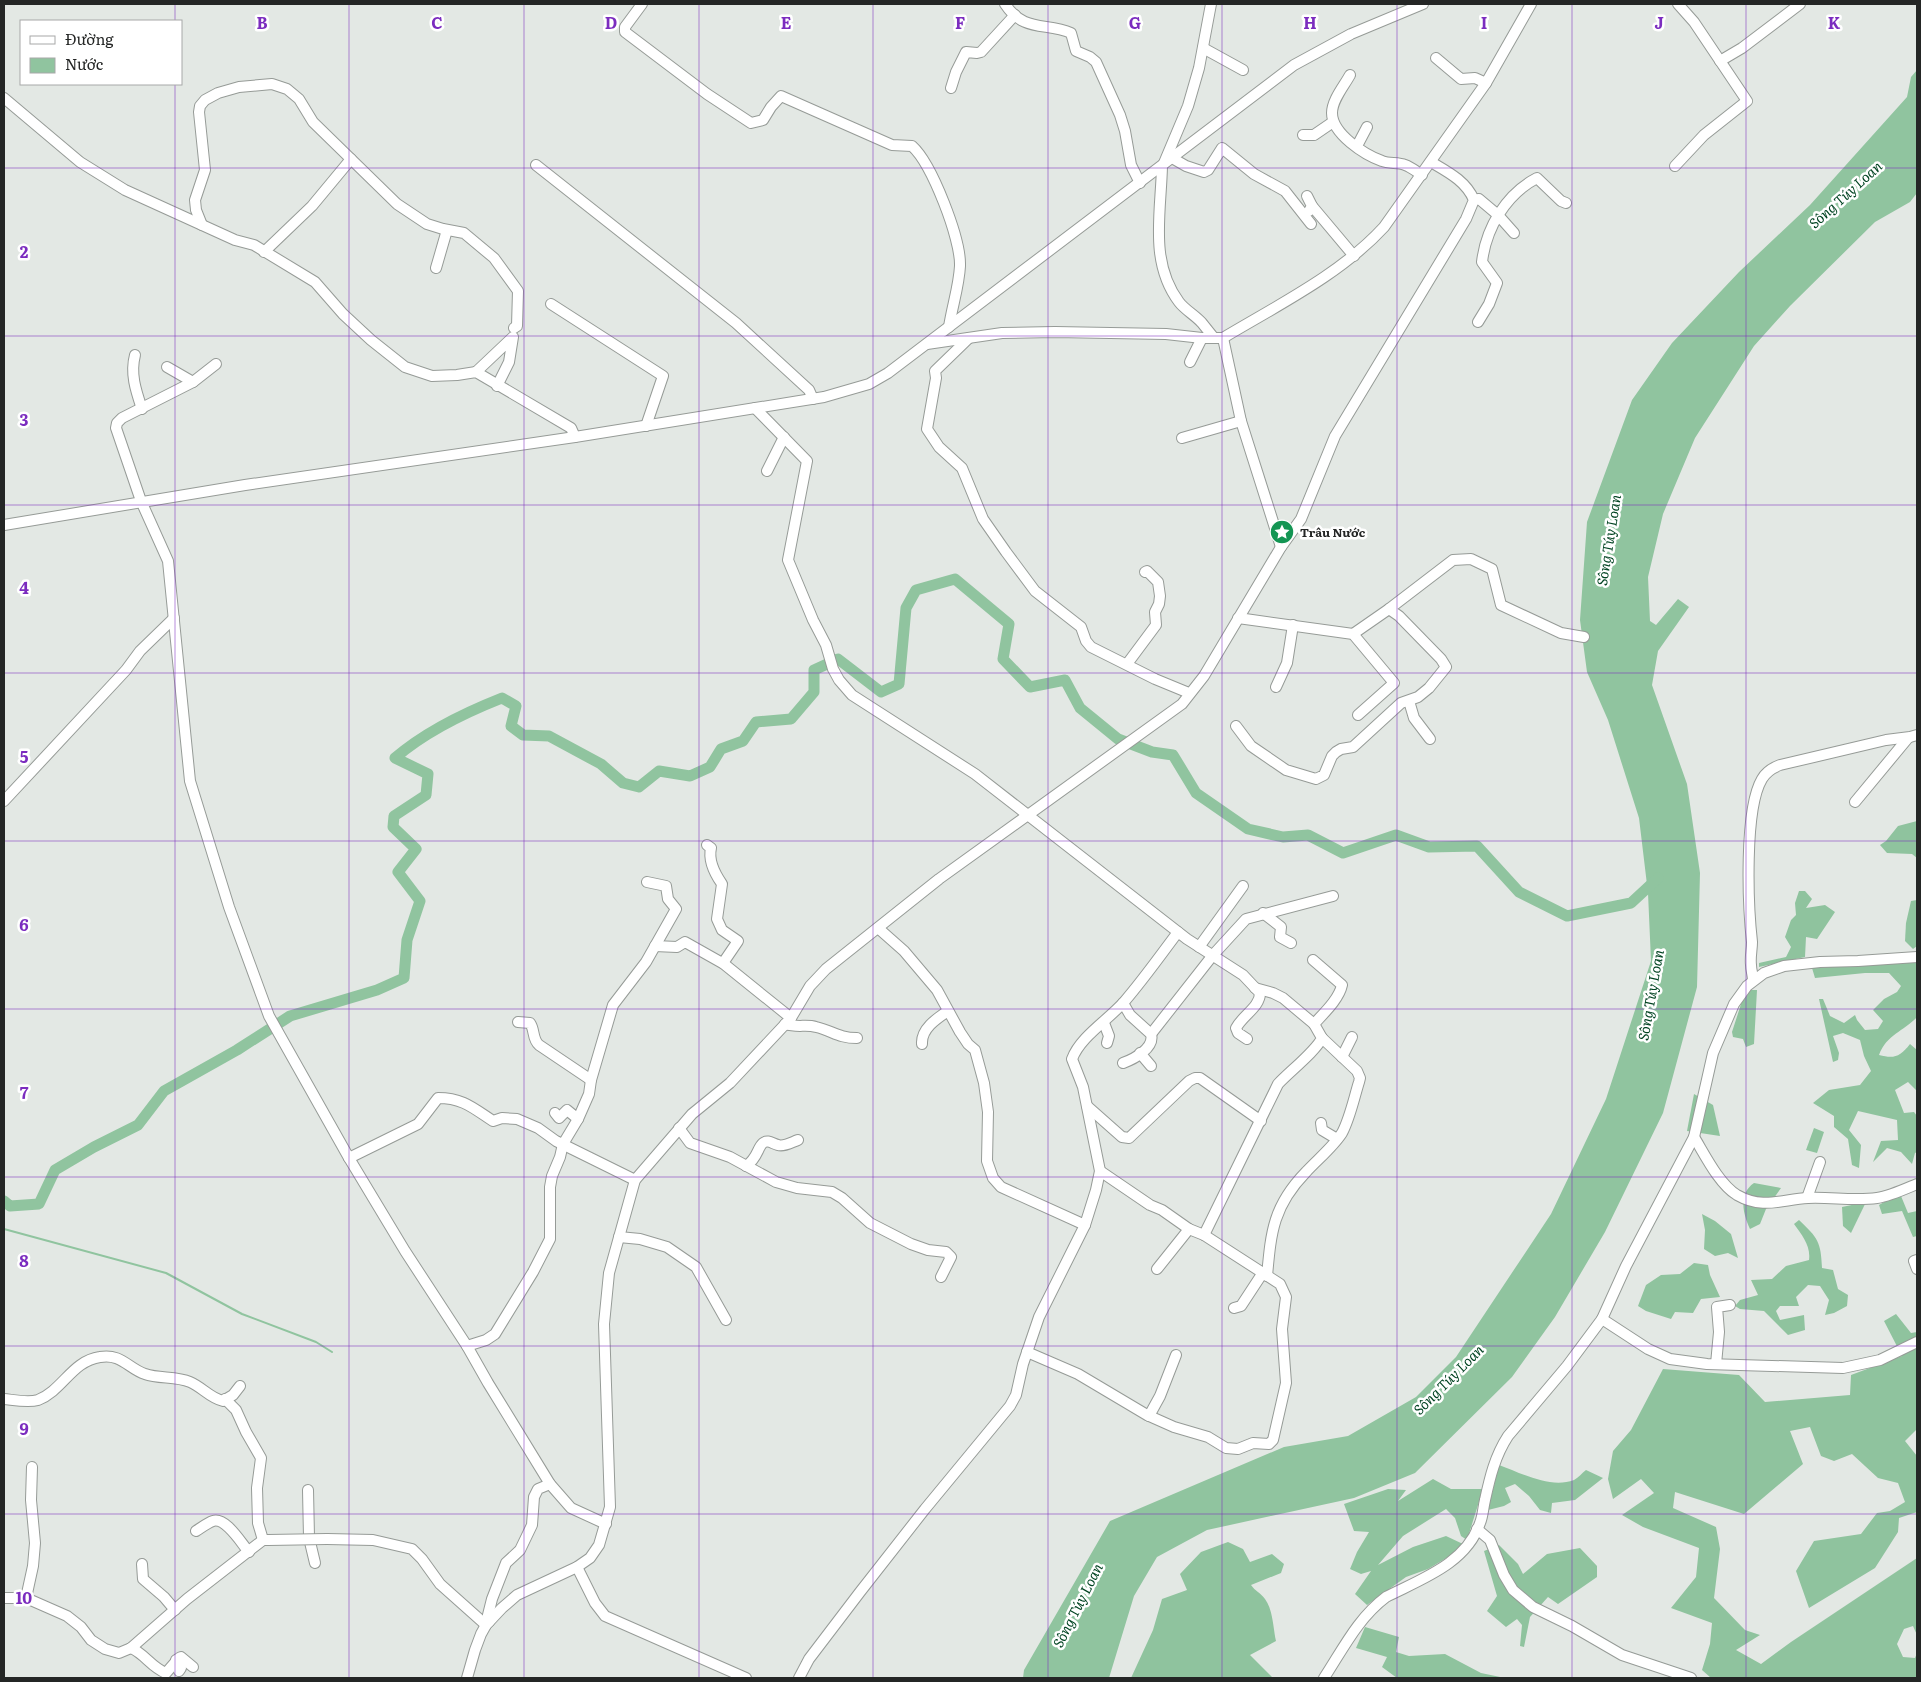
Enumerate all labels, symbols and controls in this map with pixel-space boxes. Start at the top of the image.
text: B [256,10,268,34]
text: C [431,10,443,34]
text: D [605,10,617,34]
text: E [781,10,792,34]
text: F [955,10,965,34]
text: G [1129,10,1141,34]
text: H [1303,10,1317,34]
text: I [1481,10,1487,34]
text: J [1654,10,1664,34]
text: K [1828,10,1841,34]
legend [20,20,182,85]
text: Đường [65,27,114,50]
text: Nước [65,52,104,75]
water label: Sông Túy Loan [1804,155,1886,232]
text: 2 [20,239,29,263]
text: 3 [20,407,29,431]
water label: Sông Túy Loan [1591,492,1625,587]
place icon: Trâu Nước [1269,519,1295,545]
place label: Trâu Nước [1300,523,1366,541]
text: 4 [19,575,29,599]
text: 5 [20,744,29,768]
text: 6 [19,912,29,936]
water label: Sông Túy Loan [1632,947,1668,1042]
text: 7 [20,1080,29,1104]
text: 8 [19,1248,29,1272]
water label: Sông Túy Loan [1408,1339,1488,1419]
text: 9 [19,1416,29,1440]
water label: Sông Túy Loan [1047,1559,1107,1650]
text: 10 [16,1585,32,1609]

